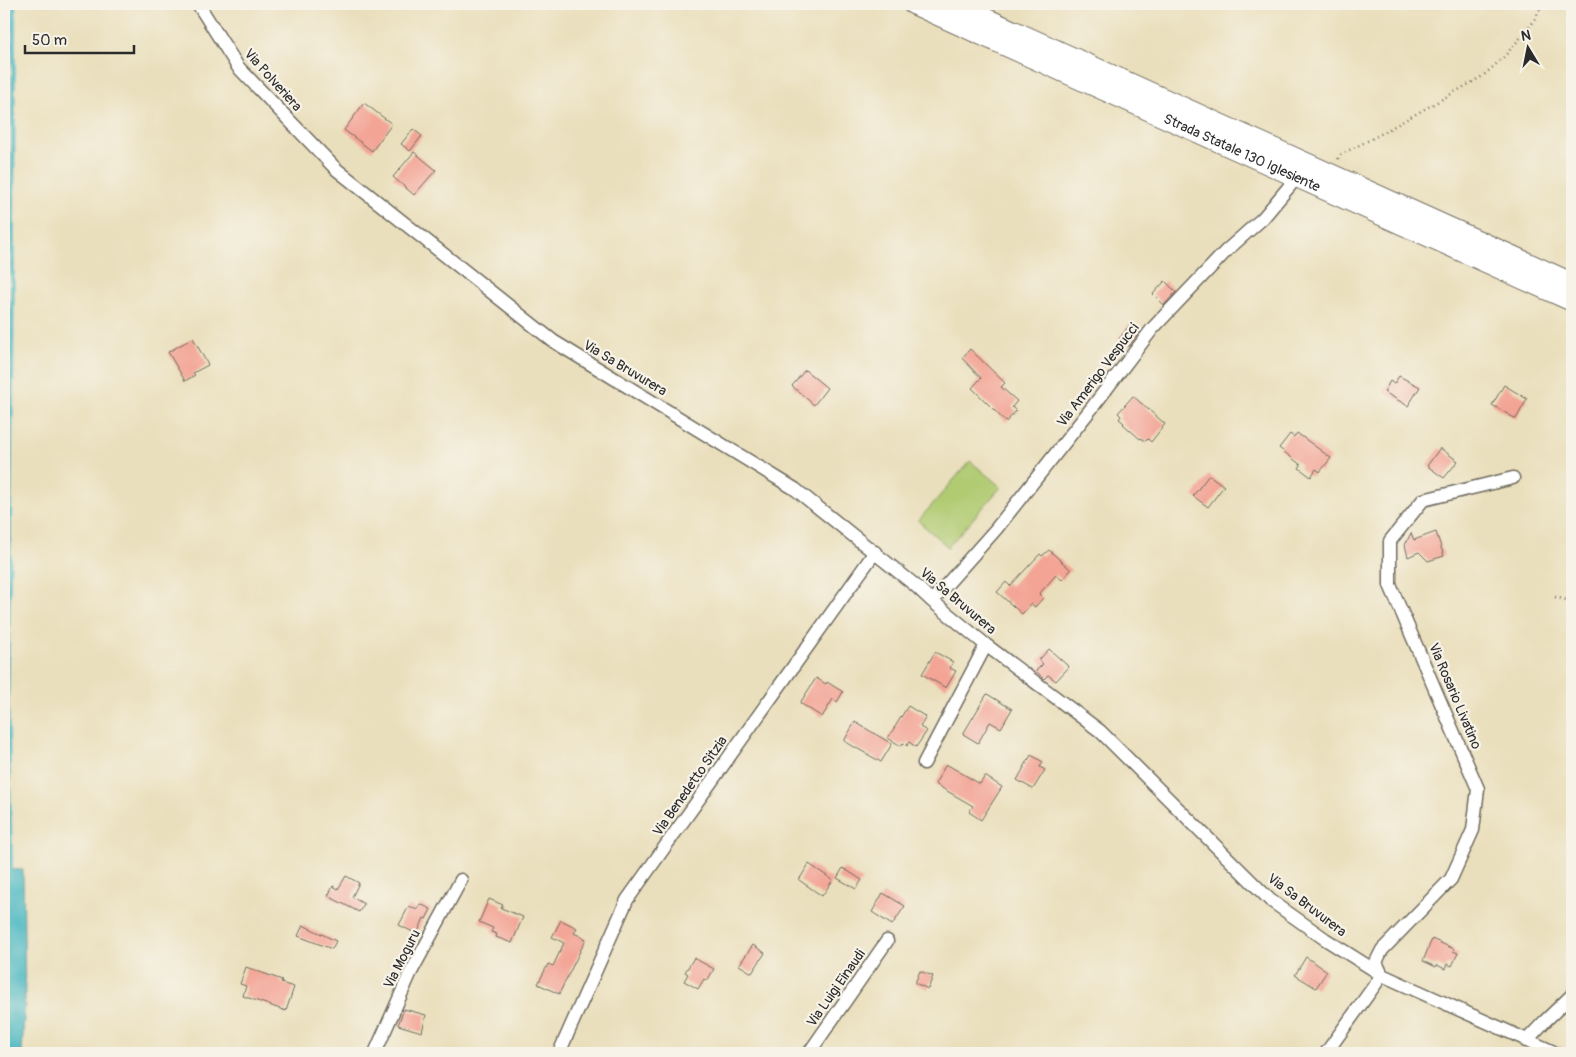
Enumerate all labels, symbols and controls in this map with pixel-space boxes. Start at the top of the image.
scale bar [25,22,134,54]
north arrow [1504,22,1554,72]
text: N [1520,26,1532,45]
text: 50 m [32,31,67,50]
street label: Via Polveriera [241,45,305,115]
street label: Strada Statale 130 Iglesiente [1161,110,1323,195]
street label: Via Amerigo Vespucci [1053,319,1143,430]
street label: Via Sa Bruvurera [580,336,670,400]
street label: Via Sa Bruvurera [916,564,1000,638]
street label: Via Rosario Livatino [1425,640,1485,752]
street label: Via Benedetto Sitzia [649,733,731,839]
street label: Via Sa Bruvurera [1264,870,1350,940]
street label: Via Moguru [380,927,424,991]
street label: Via Luigi Einaudi [803,946,869,1030]

